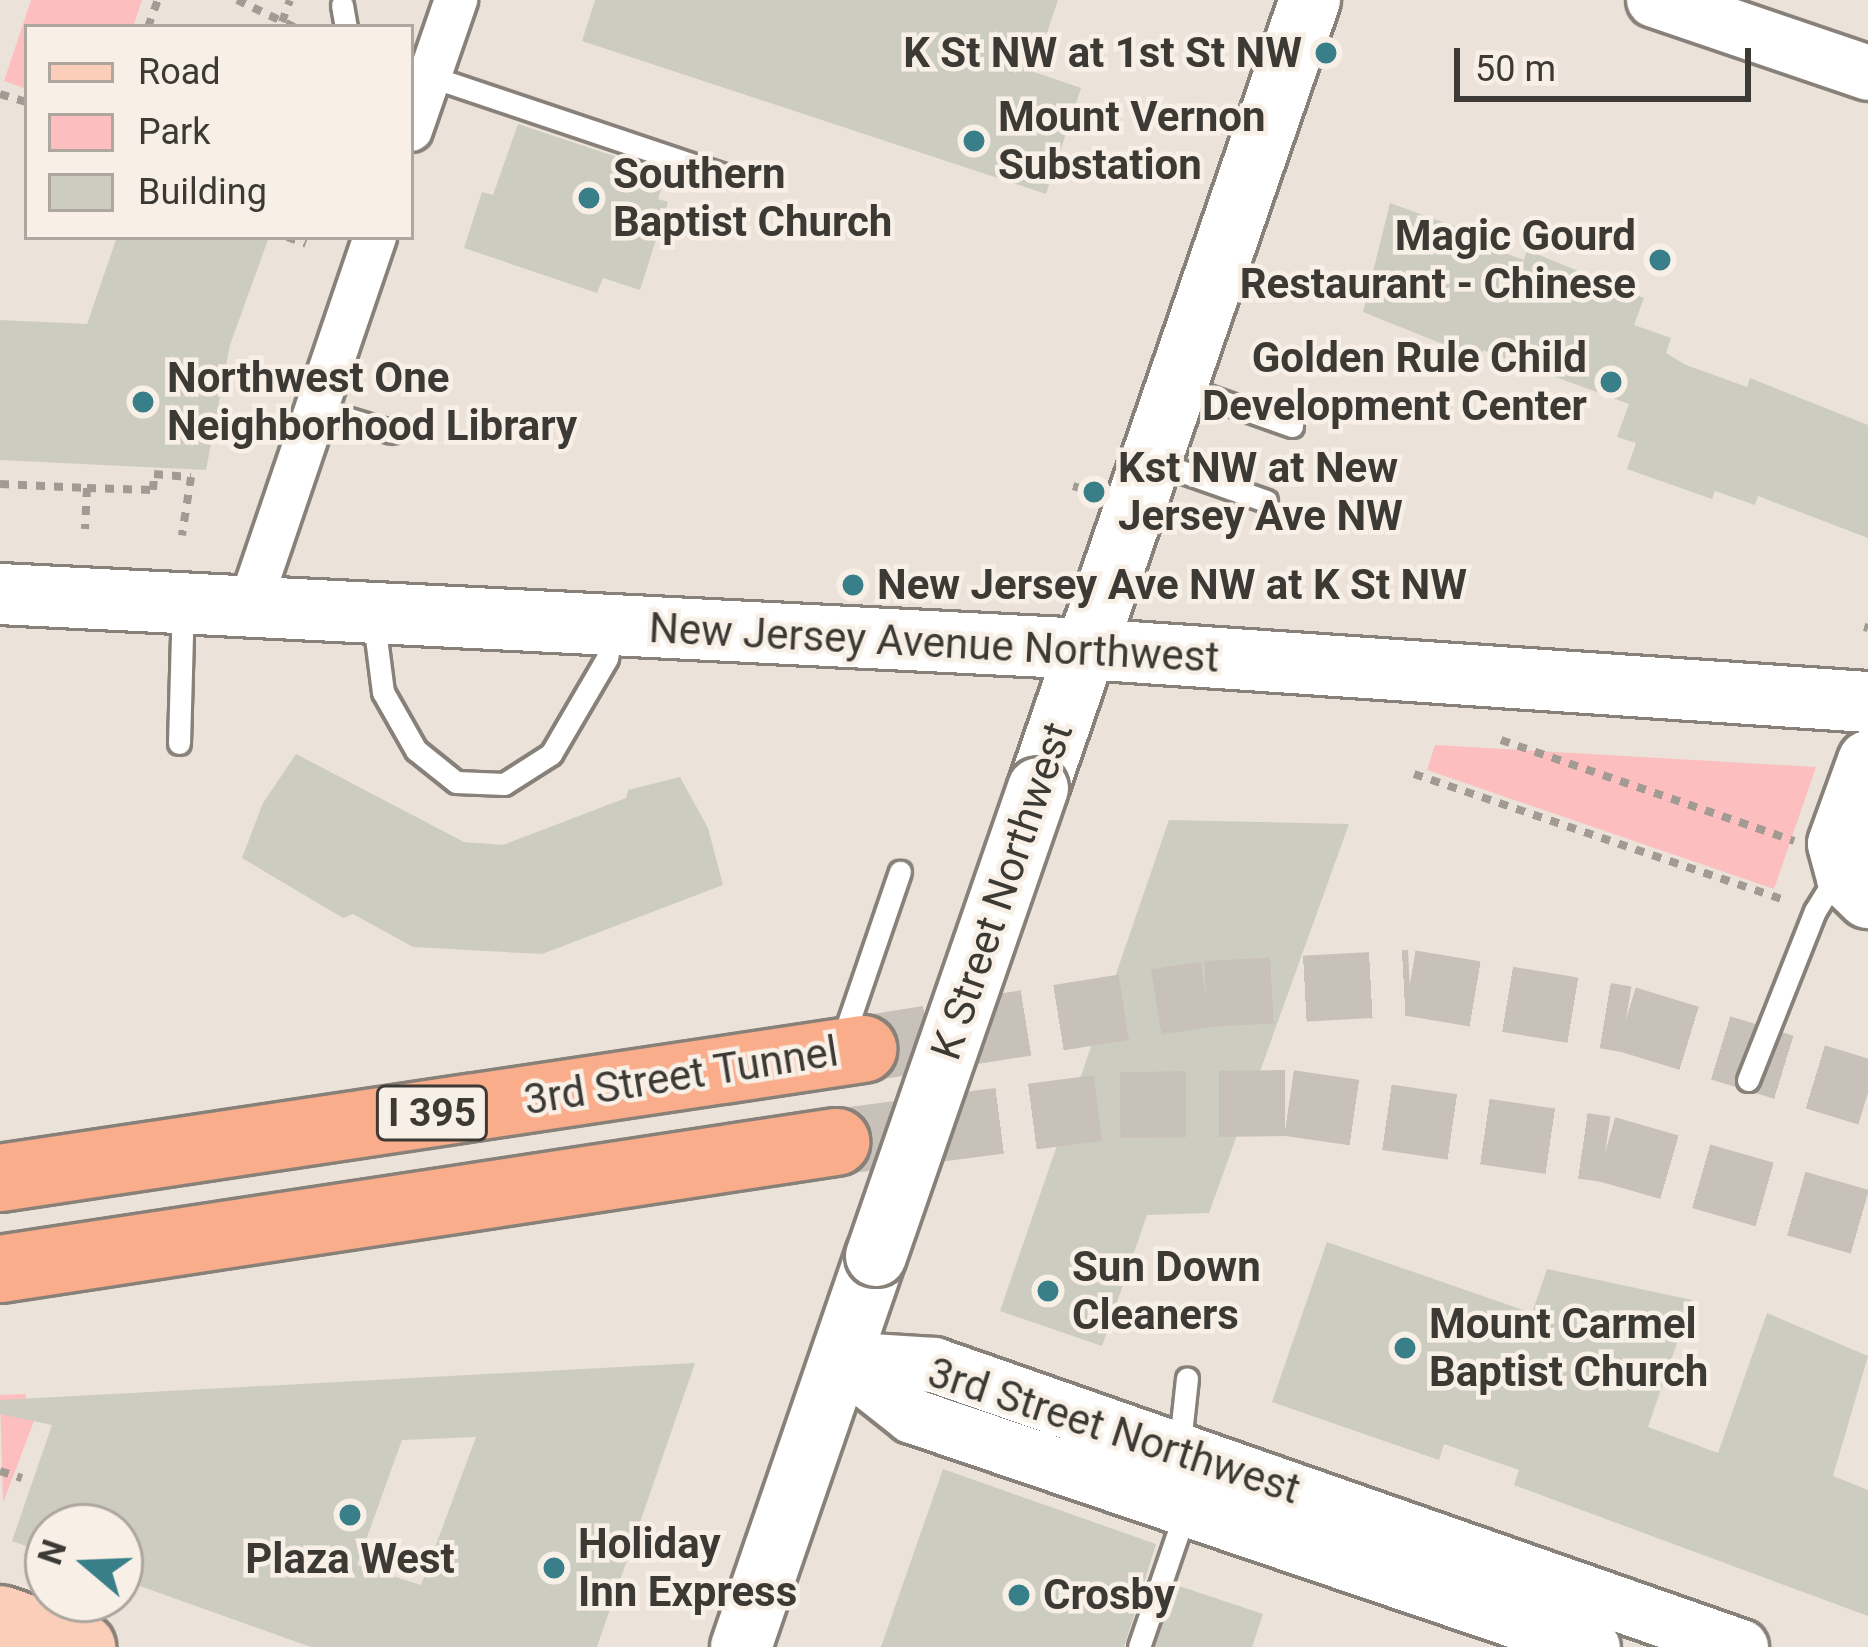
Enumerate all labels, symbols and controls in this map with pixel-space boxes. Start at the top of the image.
legend [24,24,414,240]
scale bar [1460,24,1757,98]
place label: K St NW at 1st St NW [903,28,1302,78]
marker: K St NW at 1st St NW [1313,40,1339,66]
text: 50 m [1475,48,1556,90]
text: Road [138,51,221,93]
place label: Mount Vernon Substation [998,92,1266,190]
text: Park [138,111,211,153]
marker: Mount Vernon Substation [961,128,987,154]
place label: Southern Baptist Church [613,149,892,248]
text: Building [138,171,267,213]
marker: Southern Baptist Church [576,185,602,211]
place label: Magic Gourd Restaurant - Chinese [1240,211,1636,310]
marker: Magic Gourd Restaurant - Chinese [1647,247,1673,273]
place label: Golden Rule Child Development Center [1202,333,1587,431]
place label: Northwest One Neighborhood Library [167,353,577,452]
marker: Golden Rule Child Development Center [1598,369,1624,395]
marker: Northwest One Neighborhood Library [130,389,156,415]
place label: Kst NW at New Jersey Ave NW [1118,443,1403,542]
marker: Kst NW at New Jersey Ave NW [1081,479,1107,505]
place label: New Jersey Ave NW at K St NW [877,560,1467,610]
marker: New Jersey Ave NW at K St NW [840,572,866,598]
street label: New Jersey Avenue Northwest [648,603,1220,683]
street label: K Street Northwest [921,716,1083,1066]
street label: 3rd Street Tunnel [520,1026,842,1126]
road number: I 395 [375,1080,489,1146]
place label: Sun Down Cleaners [1072,1242,1261,1340]
marker: Sun Down Cleaners [1035,1278,1061,1304]
place label: Mount Carmel Baptist Church [1429,1299,1708,1398]
marker: Mount Carmel Baptist Church [1392,1335,1418,1361]
street label: 3rd Street Northwest [922,1347,1306,1515]
marker: Plaza West [337,1502,363,1528]
north arrow [24,1503,144,1623]
place label: Holiday Inn Express [578,1519,797,1618]
place label: Plaza West [245,1534,455,1584]
text: N [30,1535,75,1569]
marker: Holiday Inn Express [541,1555,567,1581]
place label: Crosby [1043,1570,1175,1620]
marker: Crosby [1006,1582,1032,1608]

